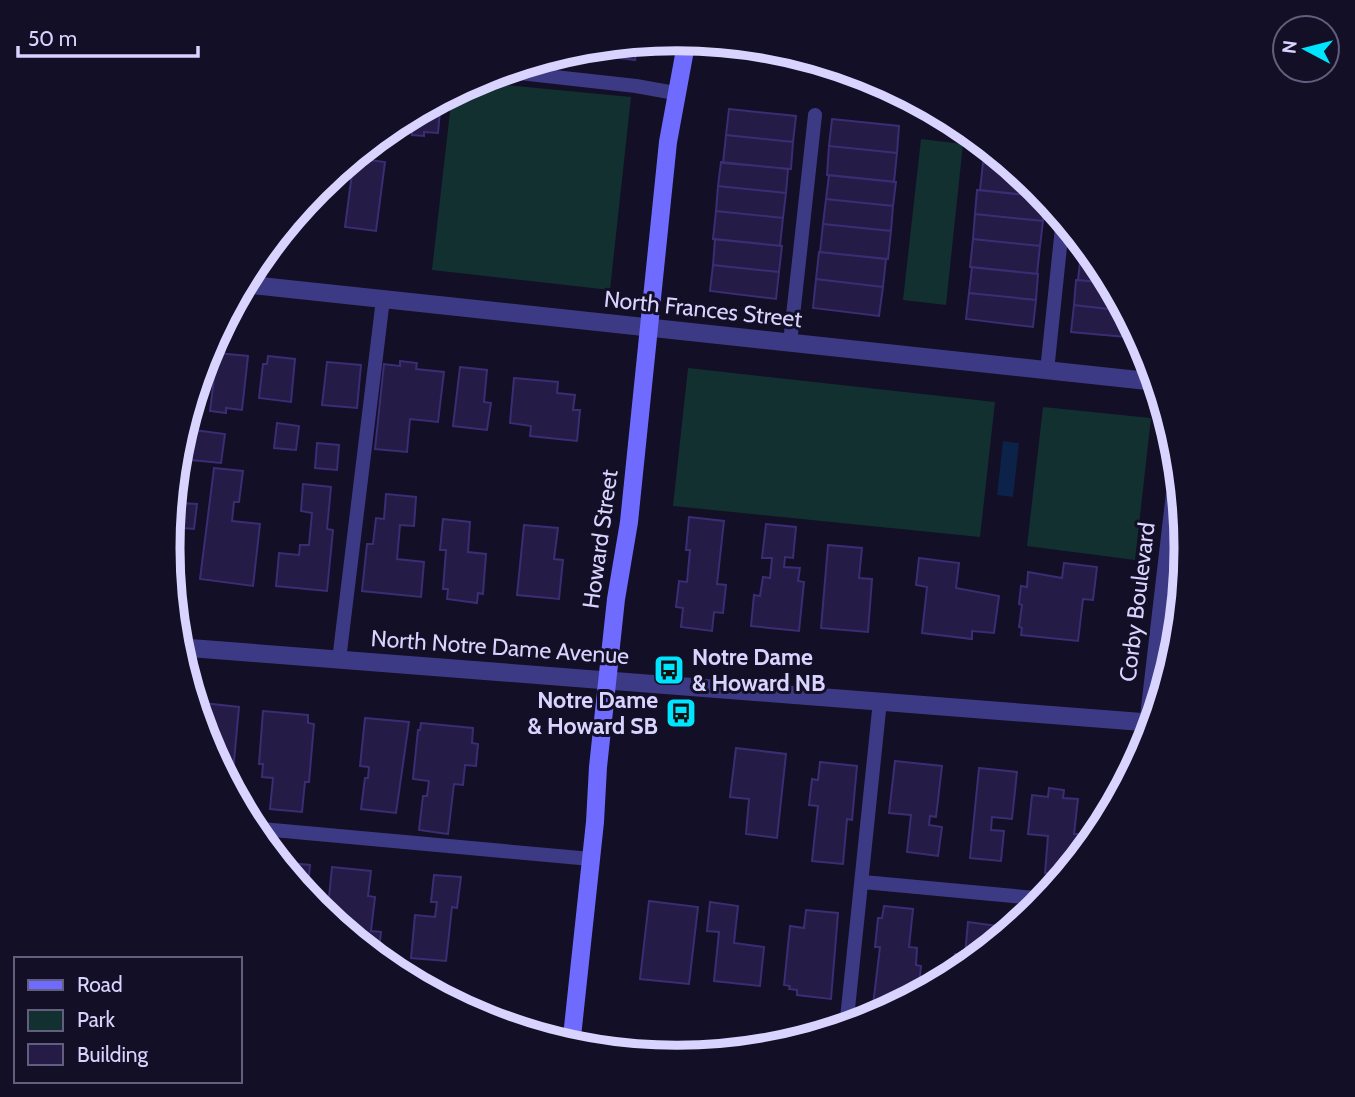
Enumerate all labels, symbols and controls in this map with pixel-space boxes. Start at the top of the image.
scale bar [18,14,198,58]
north arrow [1271,14,1341,84]
text: 50 m [28,26,77,51]
text: N [1277,39,1302,55]
street label: North Frances Street [603,285,804,333]
street label: Howard Street [576,467,624,610]
street label: Corby Boulevard [1113,521,1161,683]
street label: North Notre Dame Avenue [370,624,630,670]
place label: Notre Dame & Howard NB [692,643,825,697]
bus stop icon: Notre Dame & Howard NB [652,653,686,687]
place label: Notre Dame & Howard SB [527,686,658,740]
bus stop icon: Notre Dame & Howard SB [664,696,698,730]
legend [14,957,242,1083]
text: Road [77,972,123,997]
text: Park [77,1007,115,1032]
text: Building [77,1042,149,1067]

